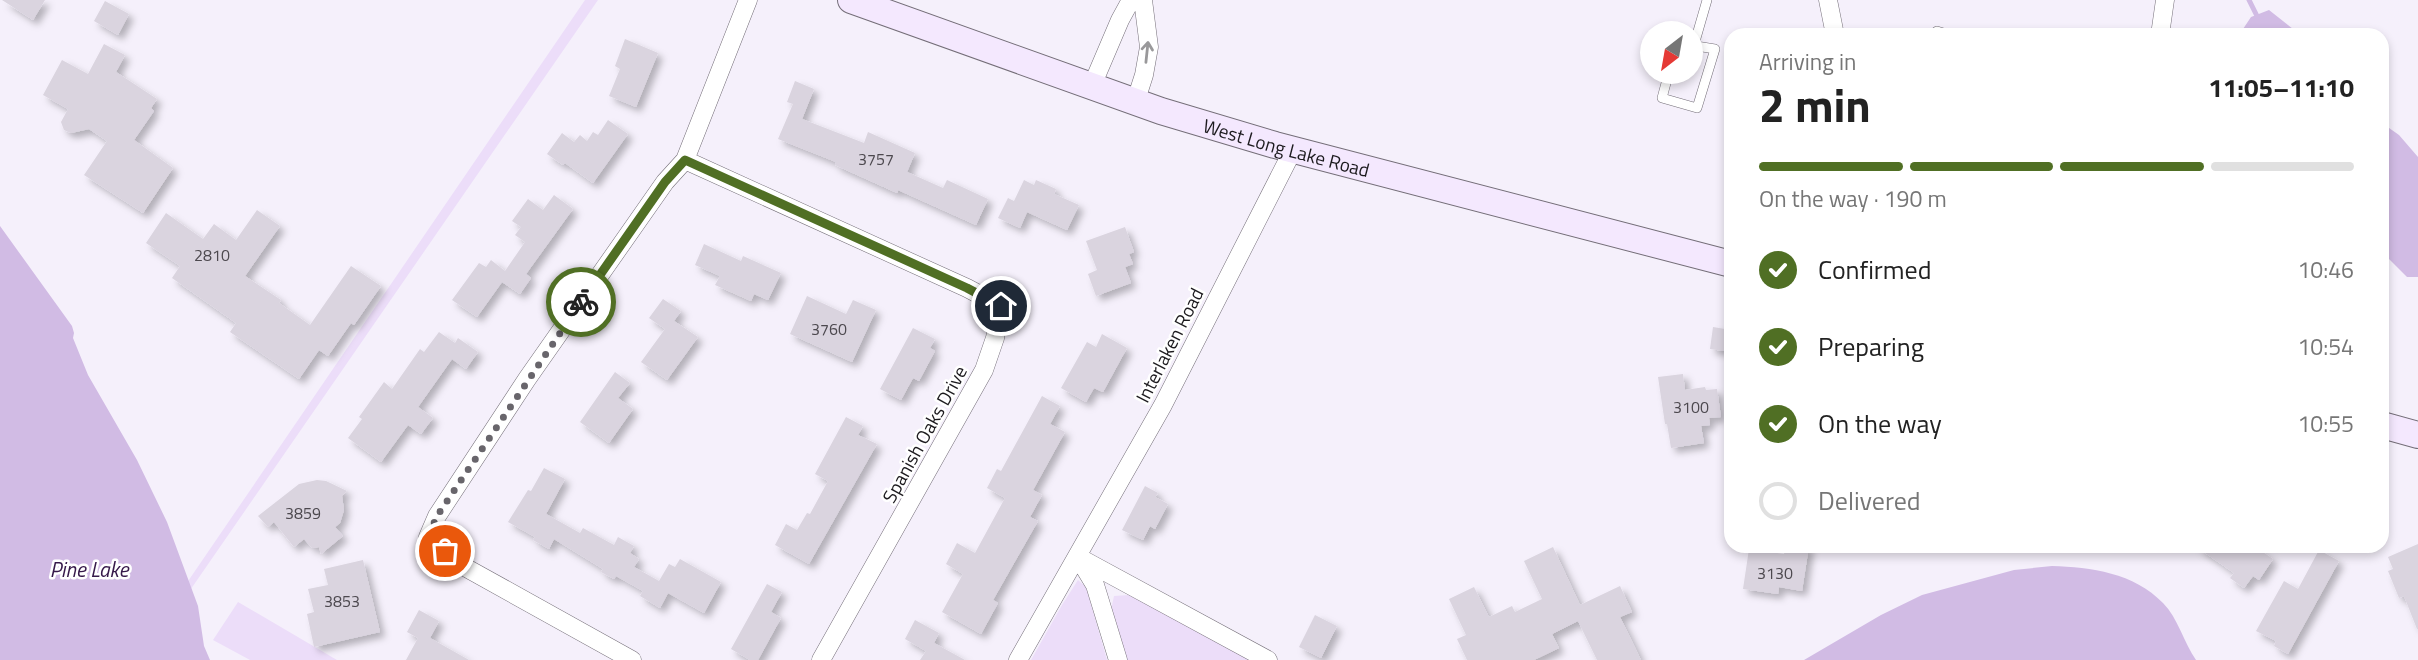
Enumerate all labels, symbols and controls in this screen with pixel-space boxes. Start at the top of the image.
north arrow [1640,21,1703,84]
map controls [1640,21,1703,84]
one-way arrow [1141,41,1154,64]
text: Arriving in [1759,44,1856,79]
text: 11:05–11:10 [2208,68,2354,107]
text: 2 min [1759,70,1871,140]
street label: West Long Lake Road [1200,110,1373,184]
house number: 3757 [858,147,894,171]
text: On the way · 190 m [1759,181,1947,216]
house number: 2810 [194,243,230,267]
text: Confirmed [1818,250,1932,289]
icon: check [1759,251,1797,289]
text: 10:46 [2297,252,2354,287]
courier [546,267,616,337]
pin [971,276,1031,336]
street label: Interlaken Road [1128,282,1210,408]
icon: bike [562,283,600,321]
icon: home [982,287,1020,325]
house number: 3760 [811,317,847,341]
text: Preparing [1818,327,1924,366]
icon: check [1759,328,1797,366]
text: 10:54 [2297,329,2354,364]
street label: Spanish Oaks Drive [874,360,974,508]
house number: 3100 [1673,395,1709,419]
text: On the way [1818,404,1942,443]
icon: check [1759,405,1797,443]
text: 10:55 [2297,406,2354,441]
text: Delivered [1818,481,1921,520]
house number: 3859 [285,501,321,525]
pin [415,521,475,581]
icon: bag [426,532,464,570]
water label: Pine Lake [50,553,130,585]
house number: 3130 [1757,561,1793,585]
house number: 3853 [324,589,360,613]

